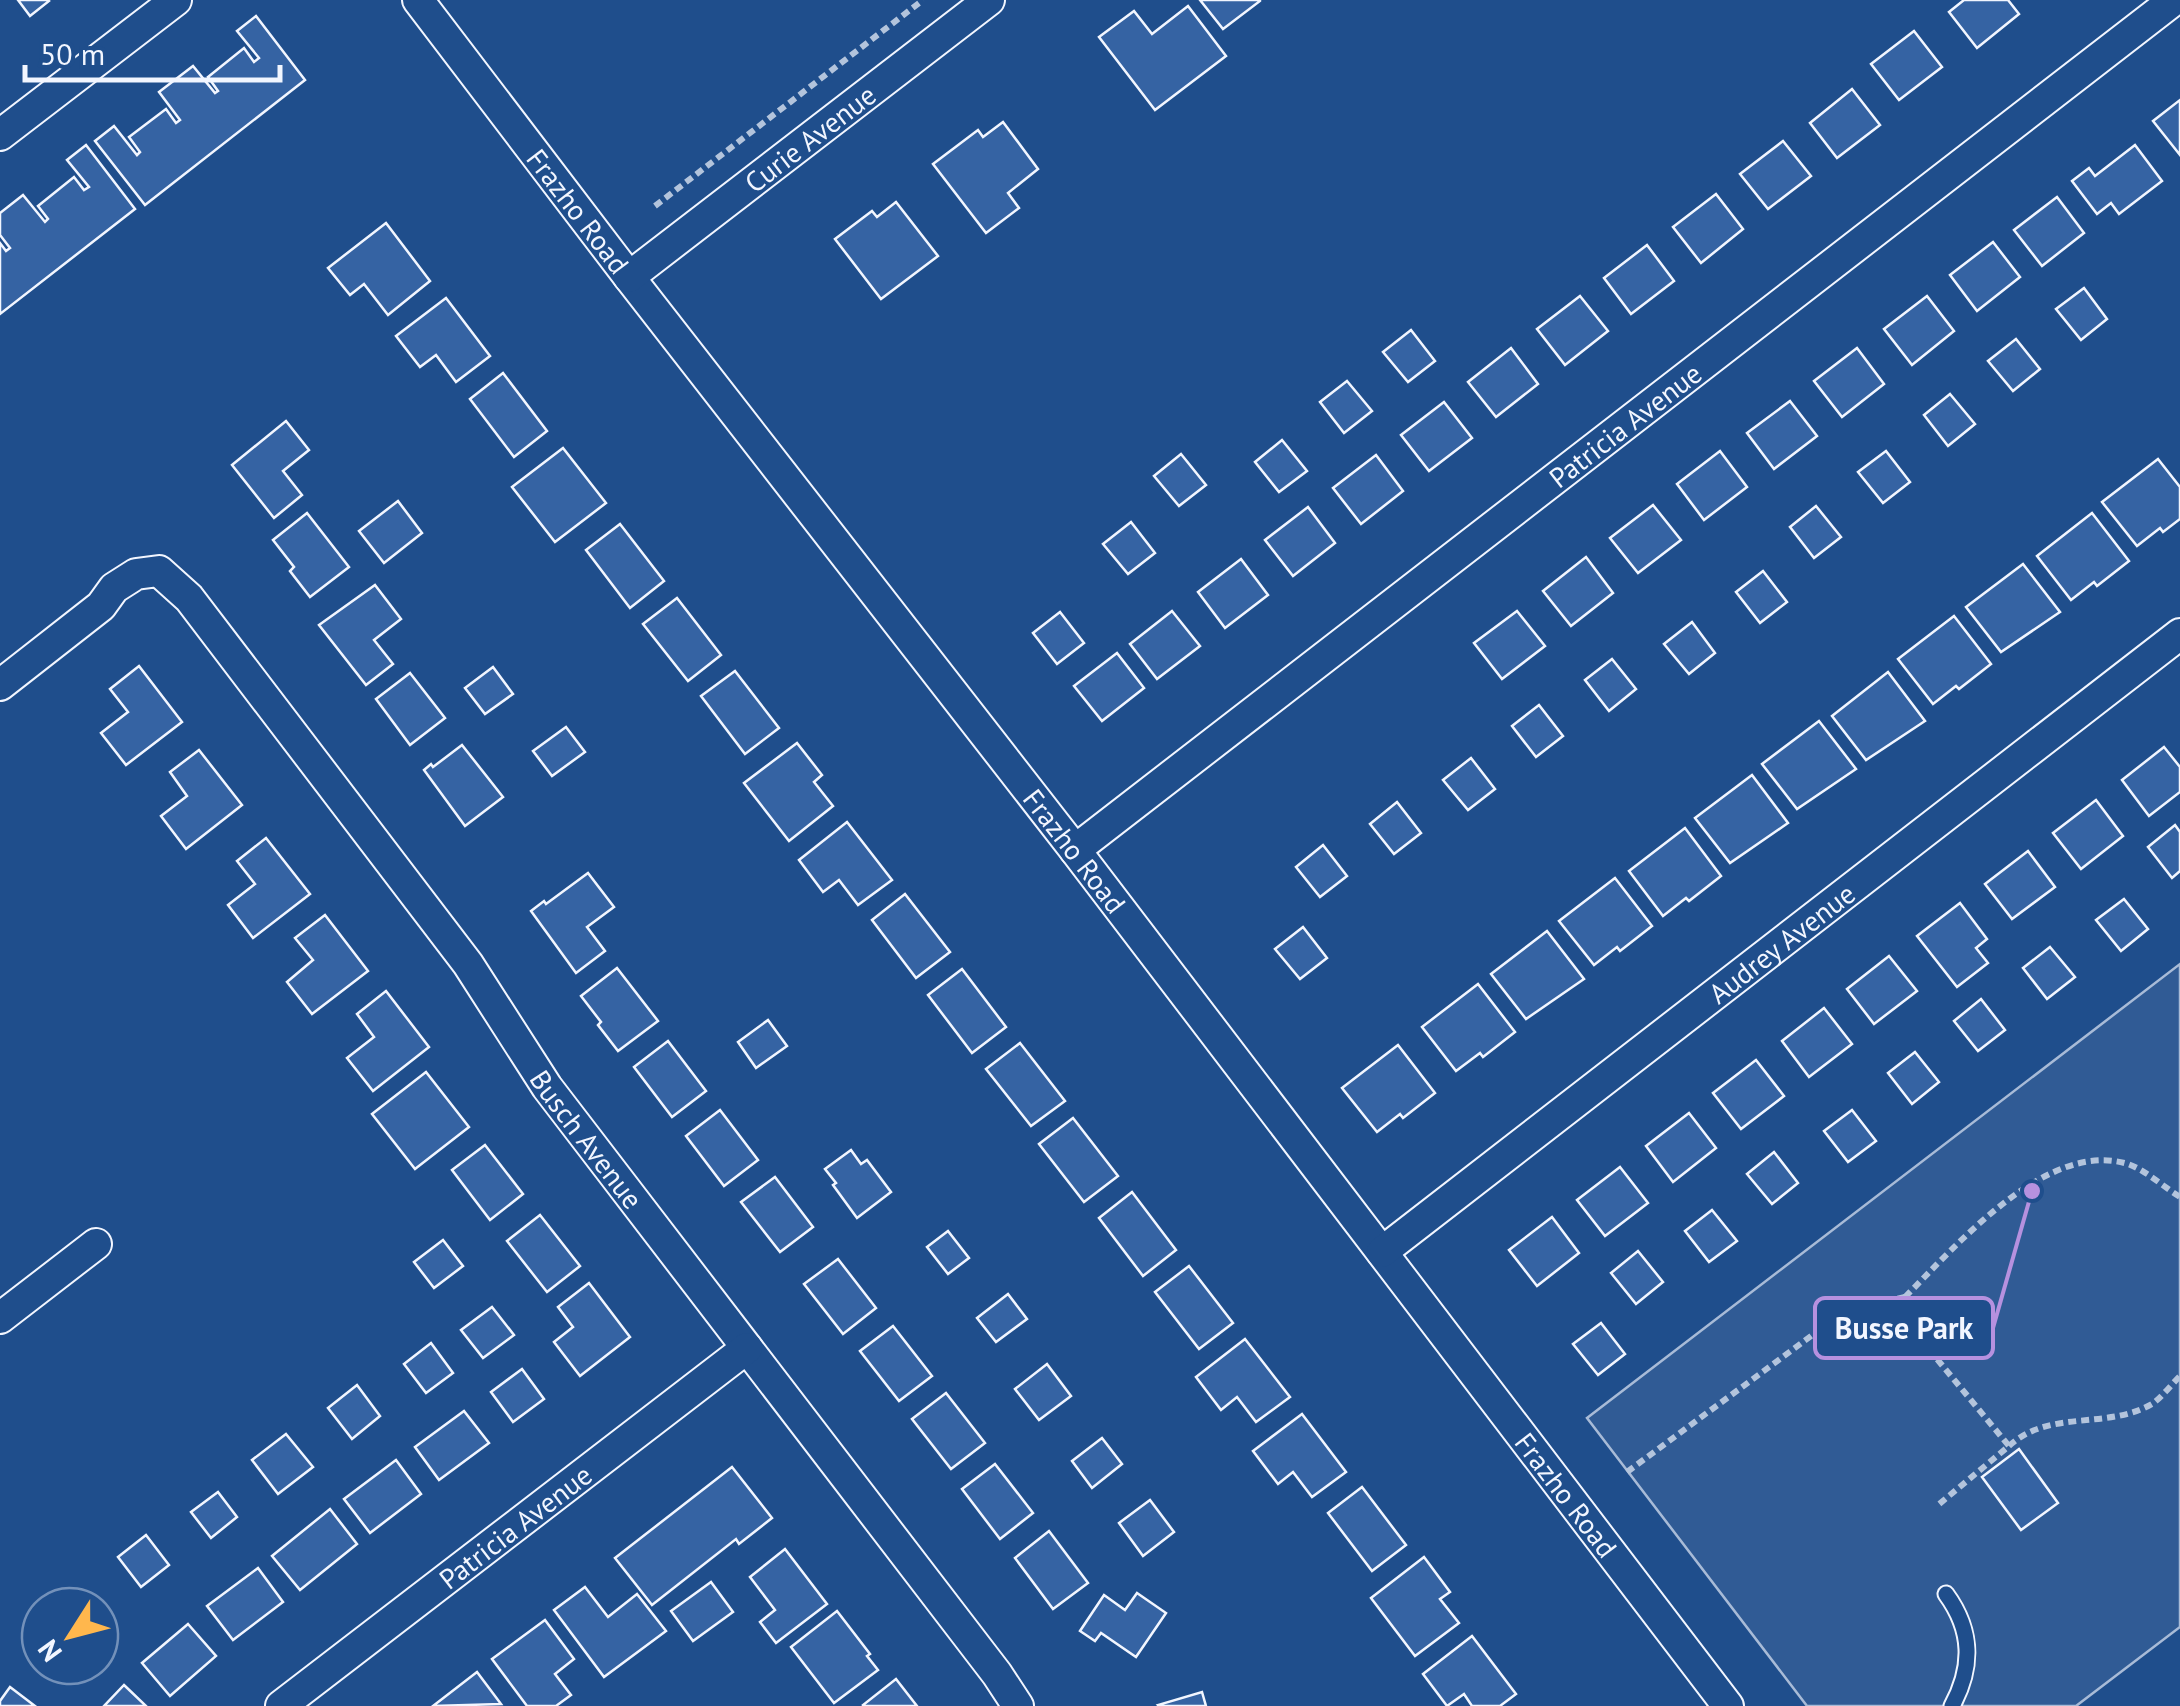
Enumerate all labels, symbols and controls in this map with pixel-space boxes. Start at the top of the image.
scale bar [25,20,280,82]
text: 50 m [40,34,105,73]
street label: Curie Avenue [737,76,883,200]
street label: Frazho Road [519,141,638,281]
street label: Patricia Avenue [1541,354,1709,495]
street label: Frazho Road [1015,781,1135,920]
street label: Audrey Avenue [1700,874,1862,1011]
street label: Busch Avenue [522,1063,652,1216]
callout: Busse Park [1815,1298,1993,1358]
text: Busse Park [1835,1308,1973,1347]
street label: Frazho Road [1507,1425,1626,1564]
street label: Patricia Avenue [431,1456,599,1597]
north arrow [20,1586,120,1686]
text: N [29,1633,70,1669]

